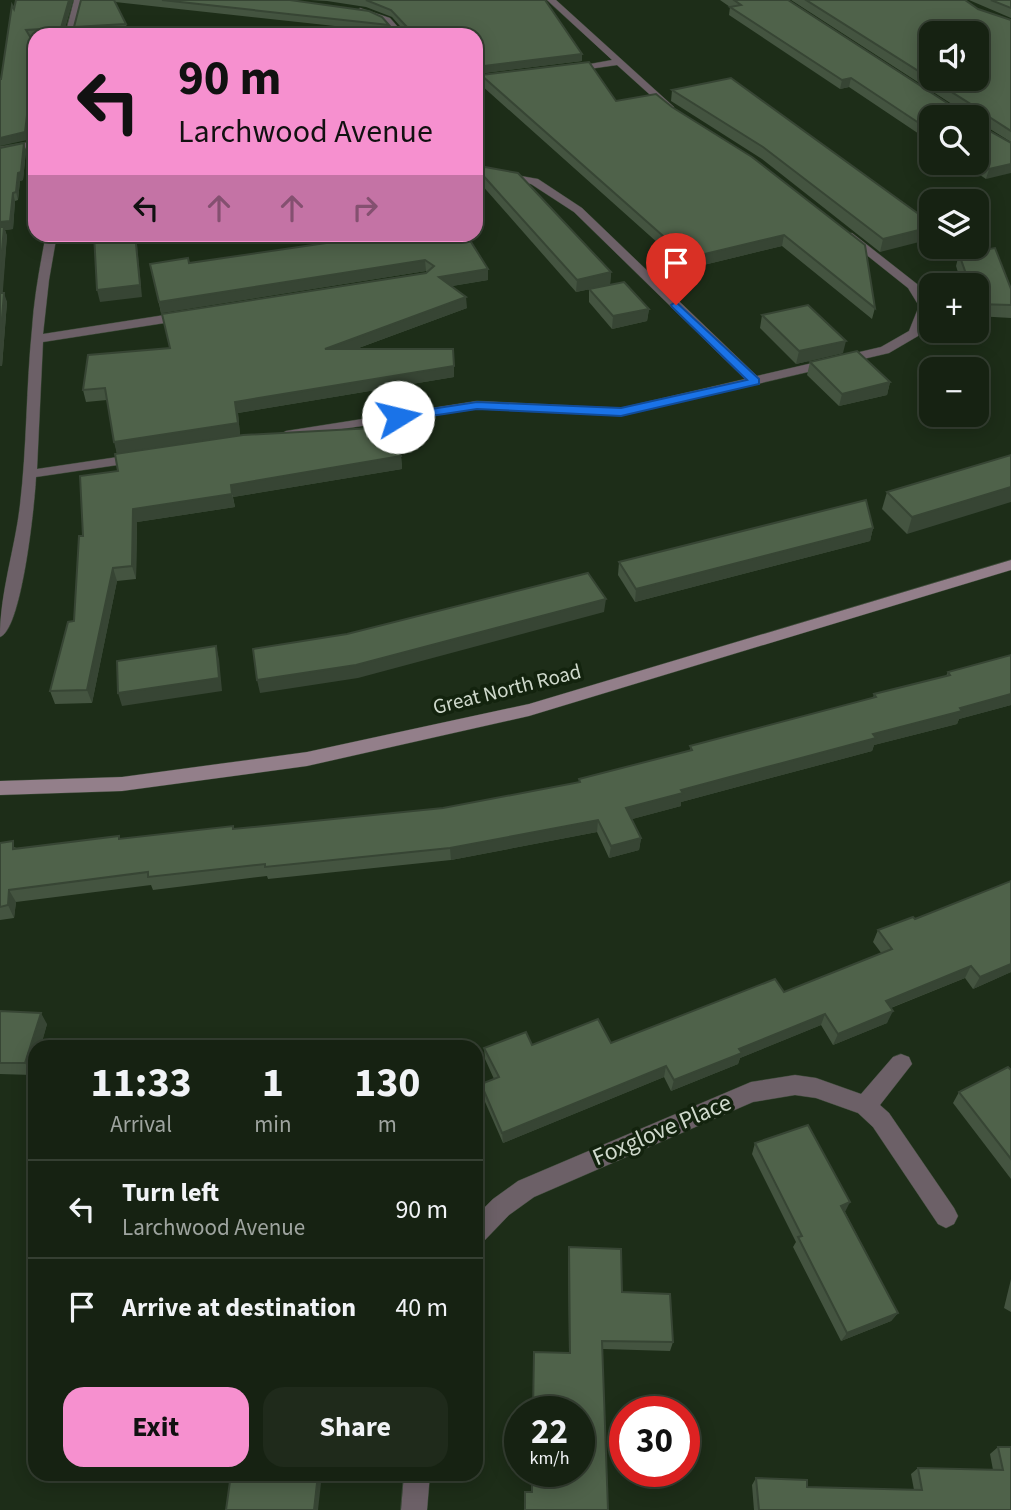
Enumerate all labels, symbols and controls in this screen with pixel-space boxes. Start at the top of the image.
map controls [919,21,989,427]
button: sound [919,21,989,91]
text: 90 m [178,44,282,114]
icon: left [63,56,154,147]
button: search [919,105,989,175]
text: Larchwood Avenue [178,109,433,155]
icon: left [127,189,165,227]
icon: ahead [200,189,238,227]
icon: ahead [273,189,311,227]
icon: right [346,189,384,227]
button: layers [919,189,989,259]
pin [646,233,706,305]
icon: arrive [657,244,695,282]
button: + [919,273,989,343]
button: − [919,357,989,427]
position arrow [361,380,435,454]
street label: Great North Road [430,656,584,722]
text: 11:33 [90,1053,192,1113]
text: 1 [262,1053,284,1113]
text: 130 [354,1053,421,1113]
street label: Foxglove Place [587,1085,737,1175]
text: Arrival [110,1108,172,1141]
text: min [254,1108,292,1141]
text: m [378,1108,397,1141]
text: Turn left [122,1174,219,1211]
icon: left [63,1190,101,1228]
text: 90 m [395,1191,448,1228]
text: Larchwood Avenue [122,1211,305,1244]
icon: arrive [63,1288,101,1326]
text: Arrive at destination [122,1289,356,1326]
text: 40 m [395,1289,448,1326]
button: Exit [63,1387,249,1467]
button: Share [263,1387,448,1467]
speed limit sign: 30 [609,1396,700,1487]
text: 22 [531,1407,568,1457]
text: km/h [530,1446,569,1471]

